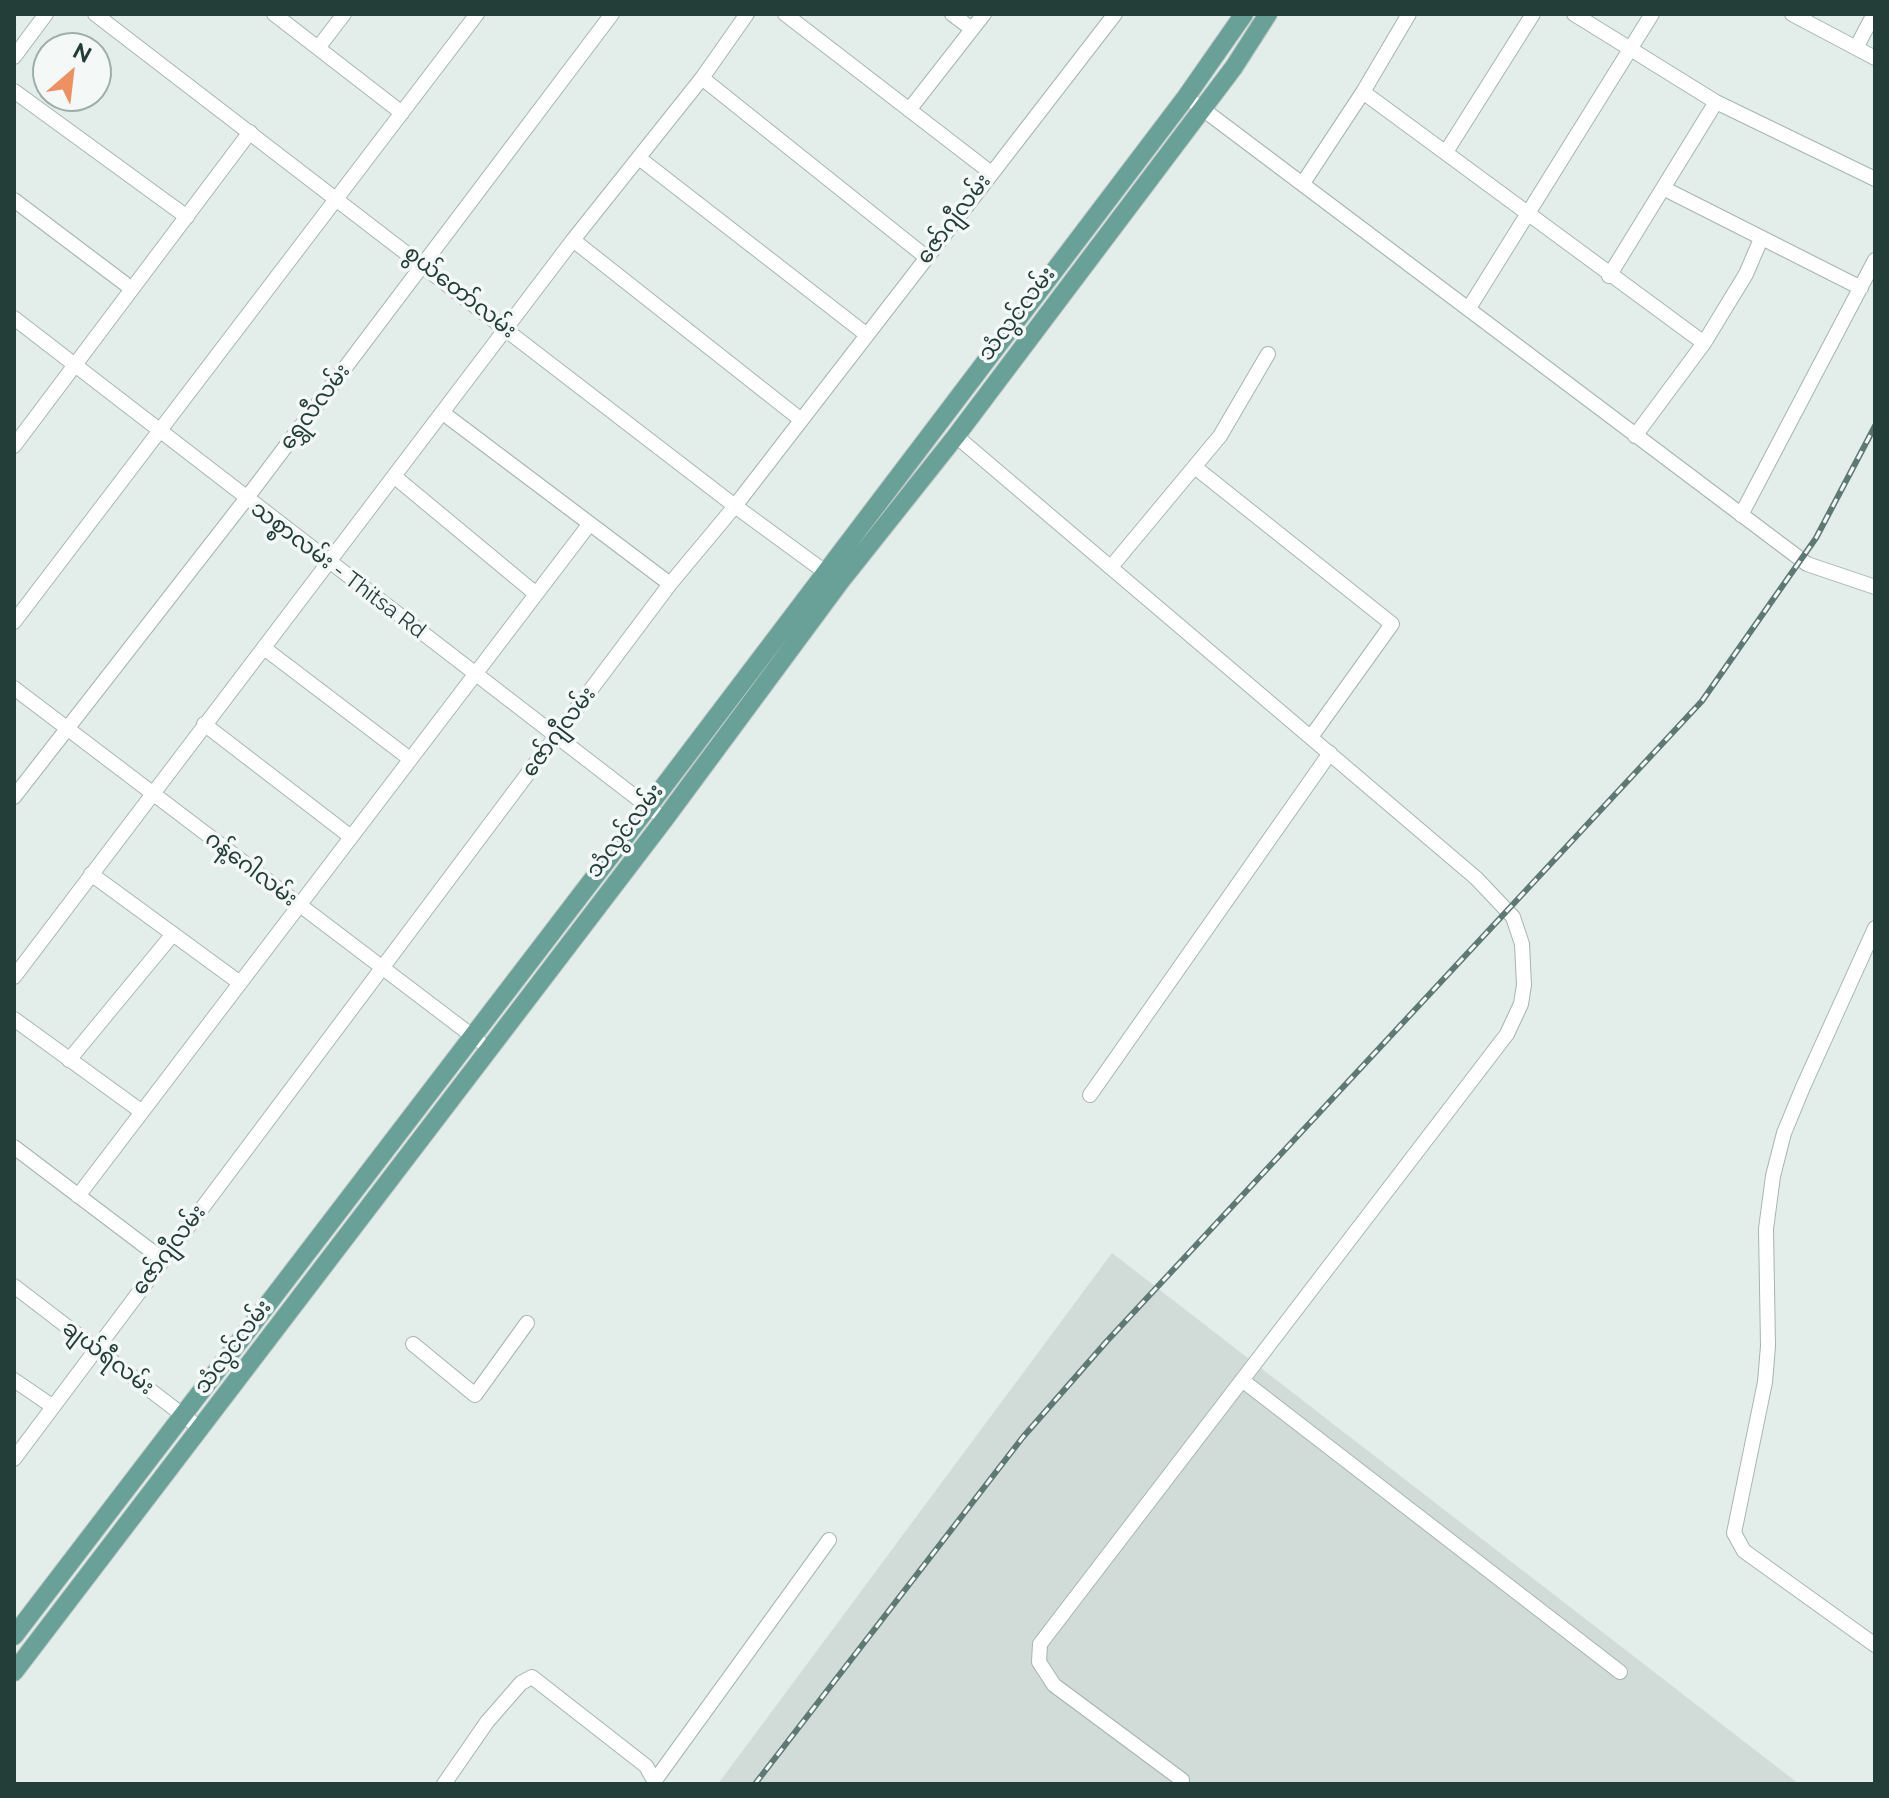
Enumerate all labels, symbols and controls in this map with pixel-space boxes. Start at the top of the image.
north arrow [32,32,112,112]
text: N [69,37,96,68]
street label: ဇော်ဂျီလမ်း [911,169,997,269]
street label: စွယ်တော်လမ်း [399,240,521,344]
street label: သံလွင်လမ်း [973,262,1061,366]
street label: ရွှေလီလမ်း [274,359,356,455]
street label: သစ္စာလမ်း - Thitsa Rd [246,496,430,644]
street label: ဇော်ဂျီလမ်း [516,682,602,782]
street label: သံလွင်လမ်း [581,779,669,883]
street label: ဂန့်ဂေါလမ်း [200,826,302,912]
street label: ဇော်ဂျီလမ်း [126,1200,212,1300]
street label: သံလွင်လမ်း [189,1295,277,1399]
street label: ချယ်ရီလမ်း [57,1315,159,1401]

